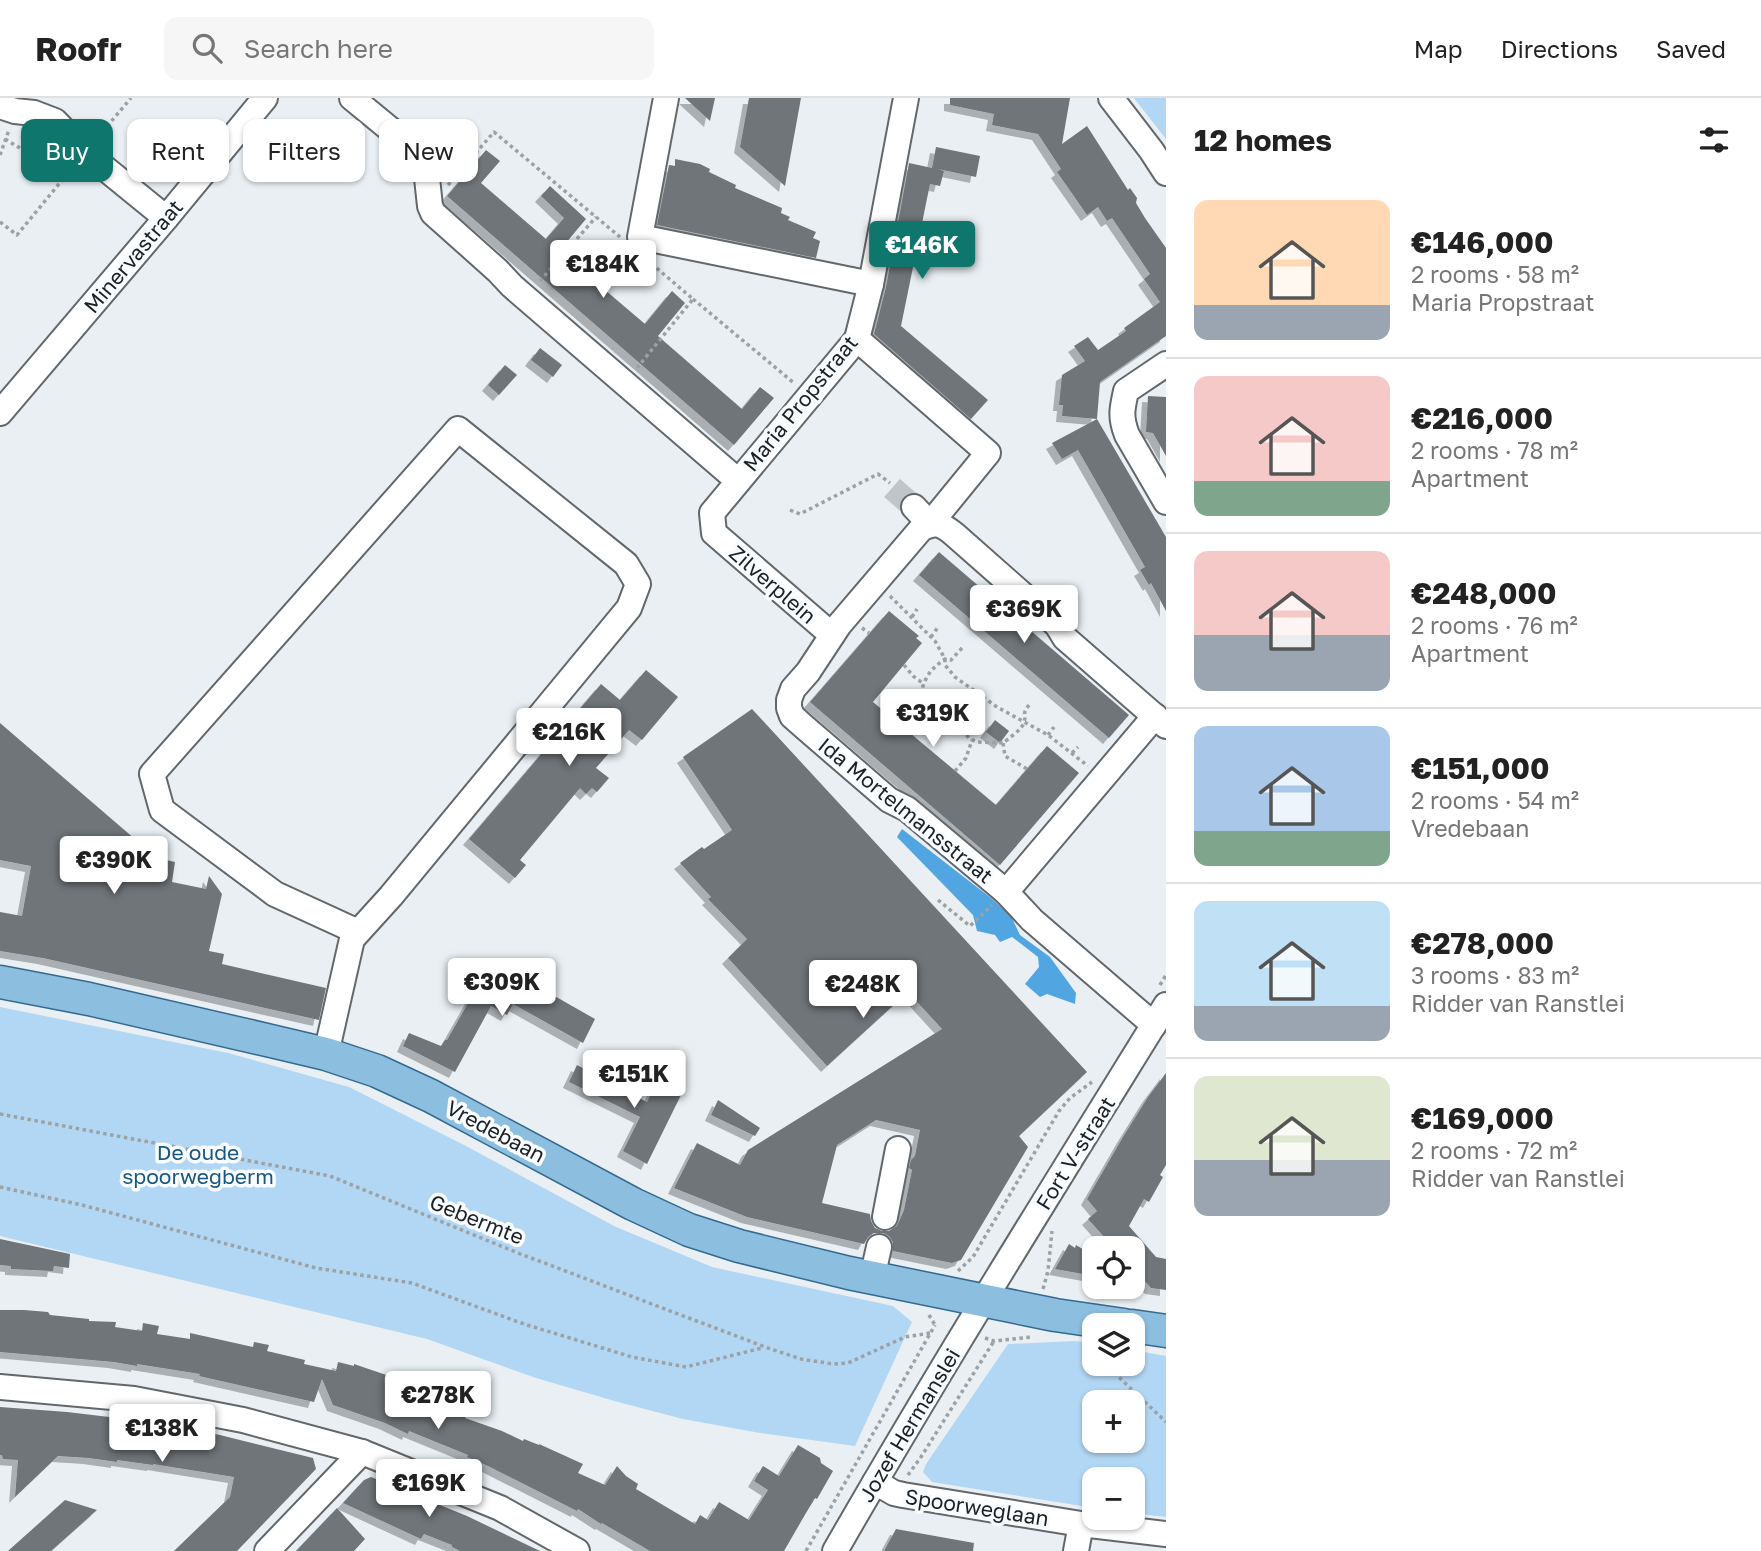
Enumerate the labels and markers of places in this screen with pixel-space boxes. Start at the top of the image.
pin: €146K [873,222,971,281]
pin: €184K [554,240,652,300]
pin: €369K [975,586,1073,645]
pin: €319K [884,690,982,749]
pin: €216K [520,708,618,768]
pin: €390K [65,836,163,896]
pin: €309K [453,958,551,1018]
pin: €248K [814,960,912,1020]
pin: €151K [585,1051,683,1110]
pin: €278K [389,1372,487,1431]
pin: €138K [113,1404,211,1464]
pin: €169K [380,1460,478,1519]

